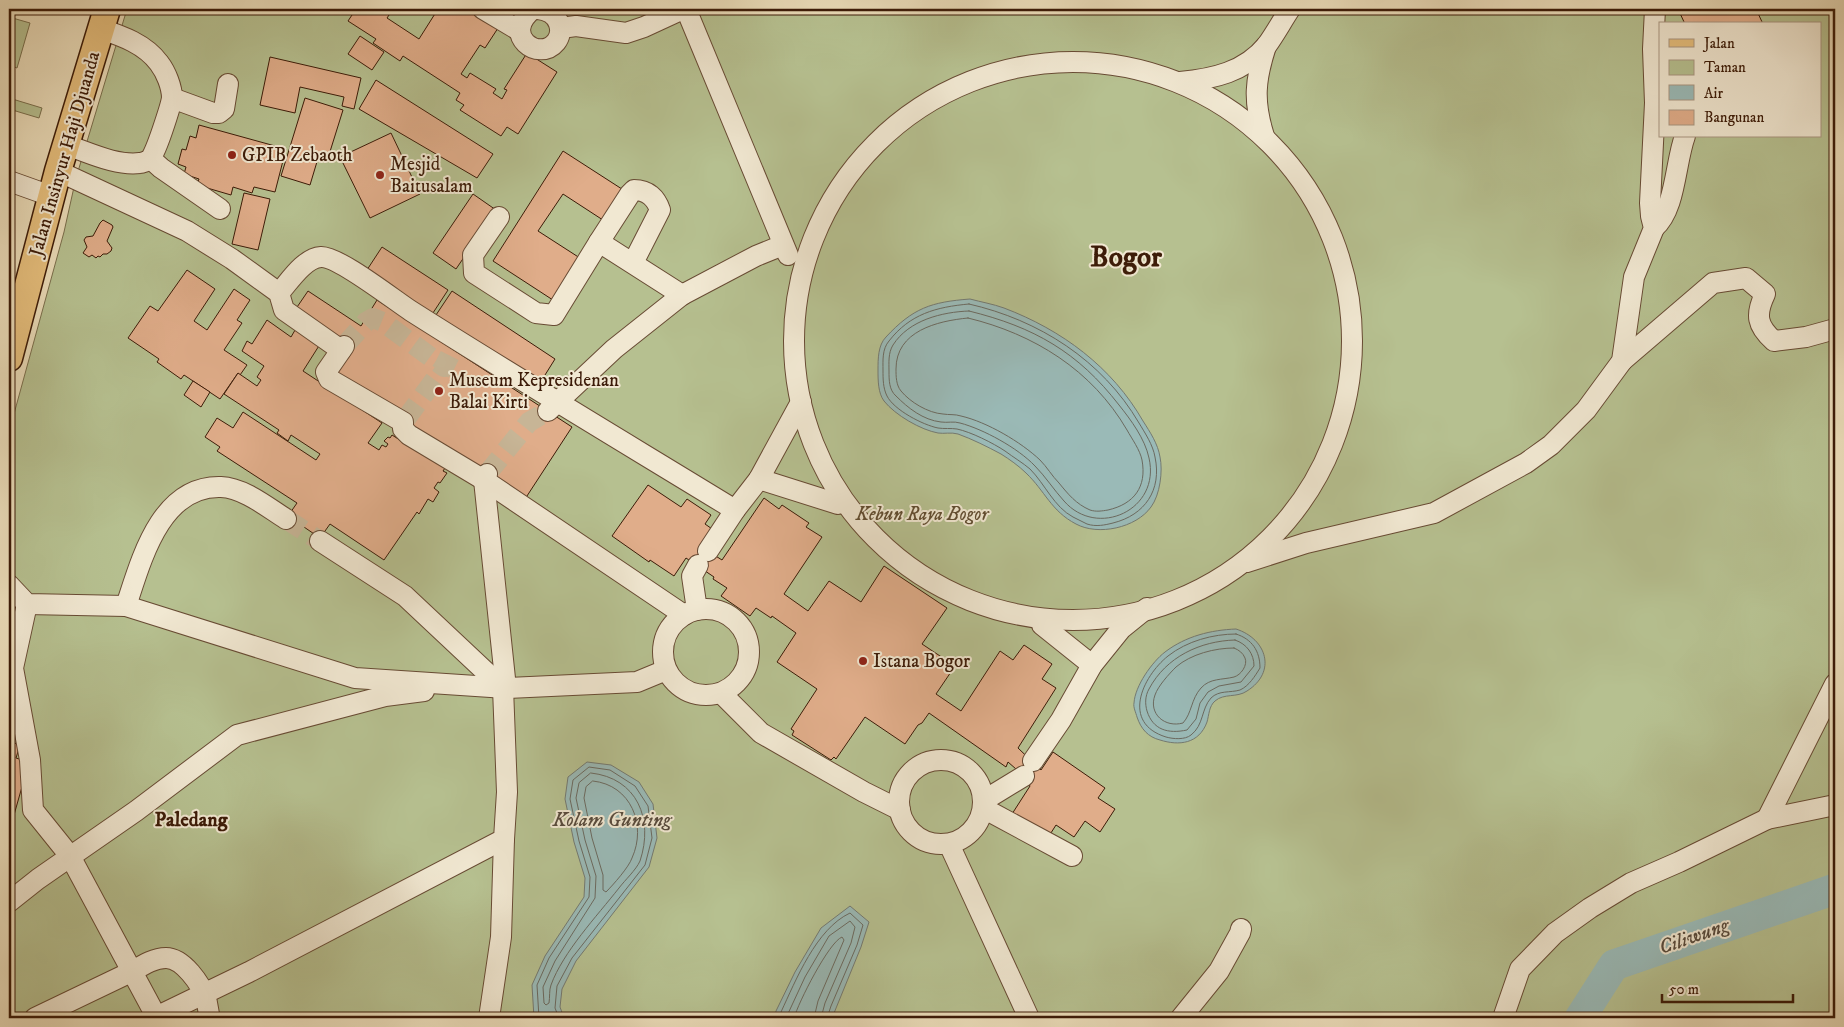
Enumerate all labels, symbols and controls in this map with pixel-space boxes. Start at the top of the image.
legend [1659,22,1822,138]
text: Jalan [1702,34,1735,53]
street label: Jalan Insinyur Haji Djuanda [24,49,105,261]
text: Taman [1704,58,1746,77]
text: Air [1704,84,1723,103]
text: Bangunan [1704,108,1764,127]
place label: GPIB Zebaoth [242,144,353,167]
marker: GPIB Zebaoth [226,149,238,161]
place label: Mesjid Baitusalam [390,153,473,198]
marker: Mesjid Baitusalam [374,169,386,181]
district label: Bogor [1090,240,1163,276]
place label: Museum Kepresidenan Balai Kirti [449,369,619,414]
marker: Museum Kepresidenan Balai Kirti [433,385,445,397]
park label: Kebun Raya Bogor [855,503,990,526]
place label: Istana Bogor [873,650,970,673]
marker: Istana Bogor [857,655,869,667]
district label: Paledang [155,808,229,833]
water label: Kolam Gunting [552,808,673,833]
water label: Ciliwung [1656,913,1734,961]
scale bar [1662,972,1793,1004]
text: 50 m [1669,980,1699,999]

